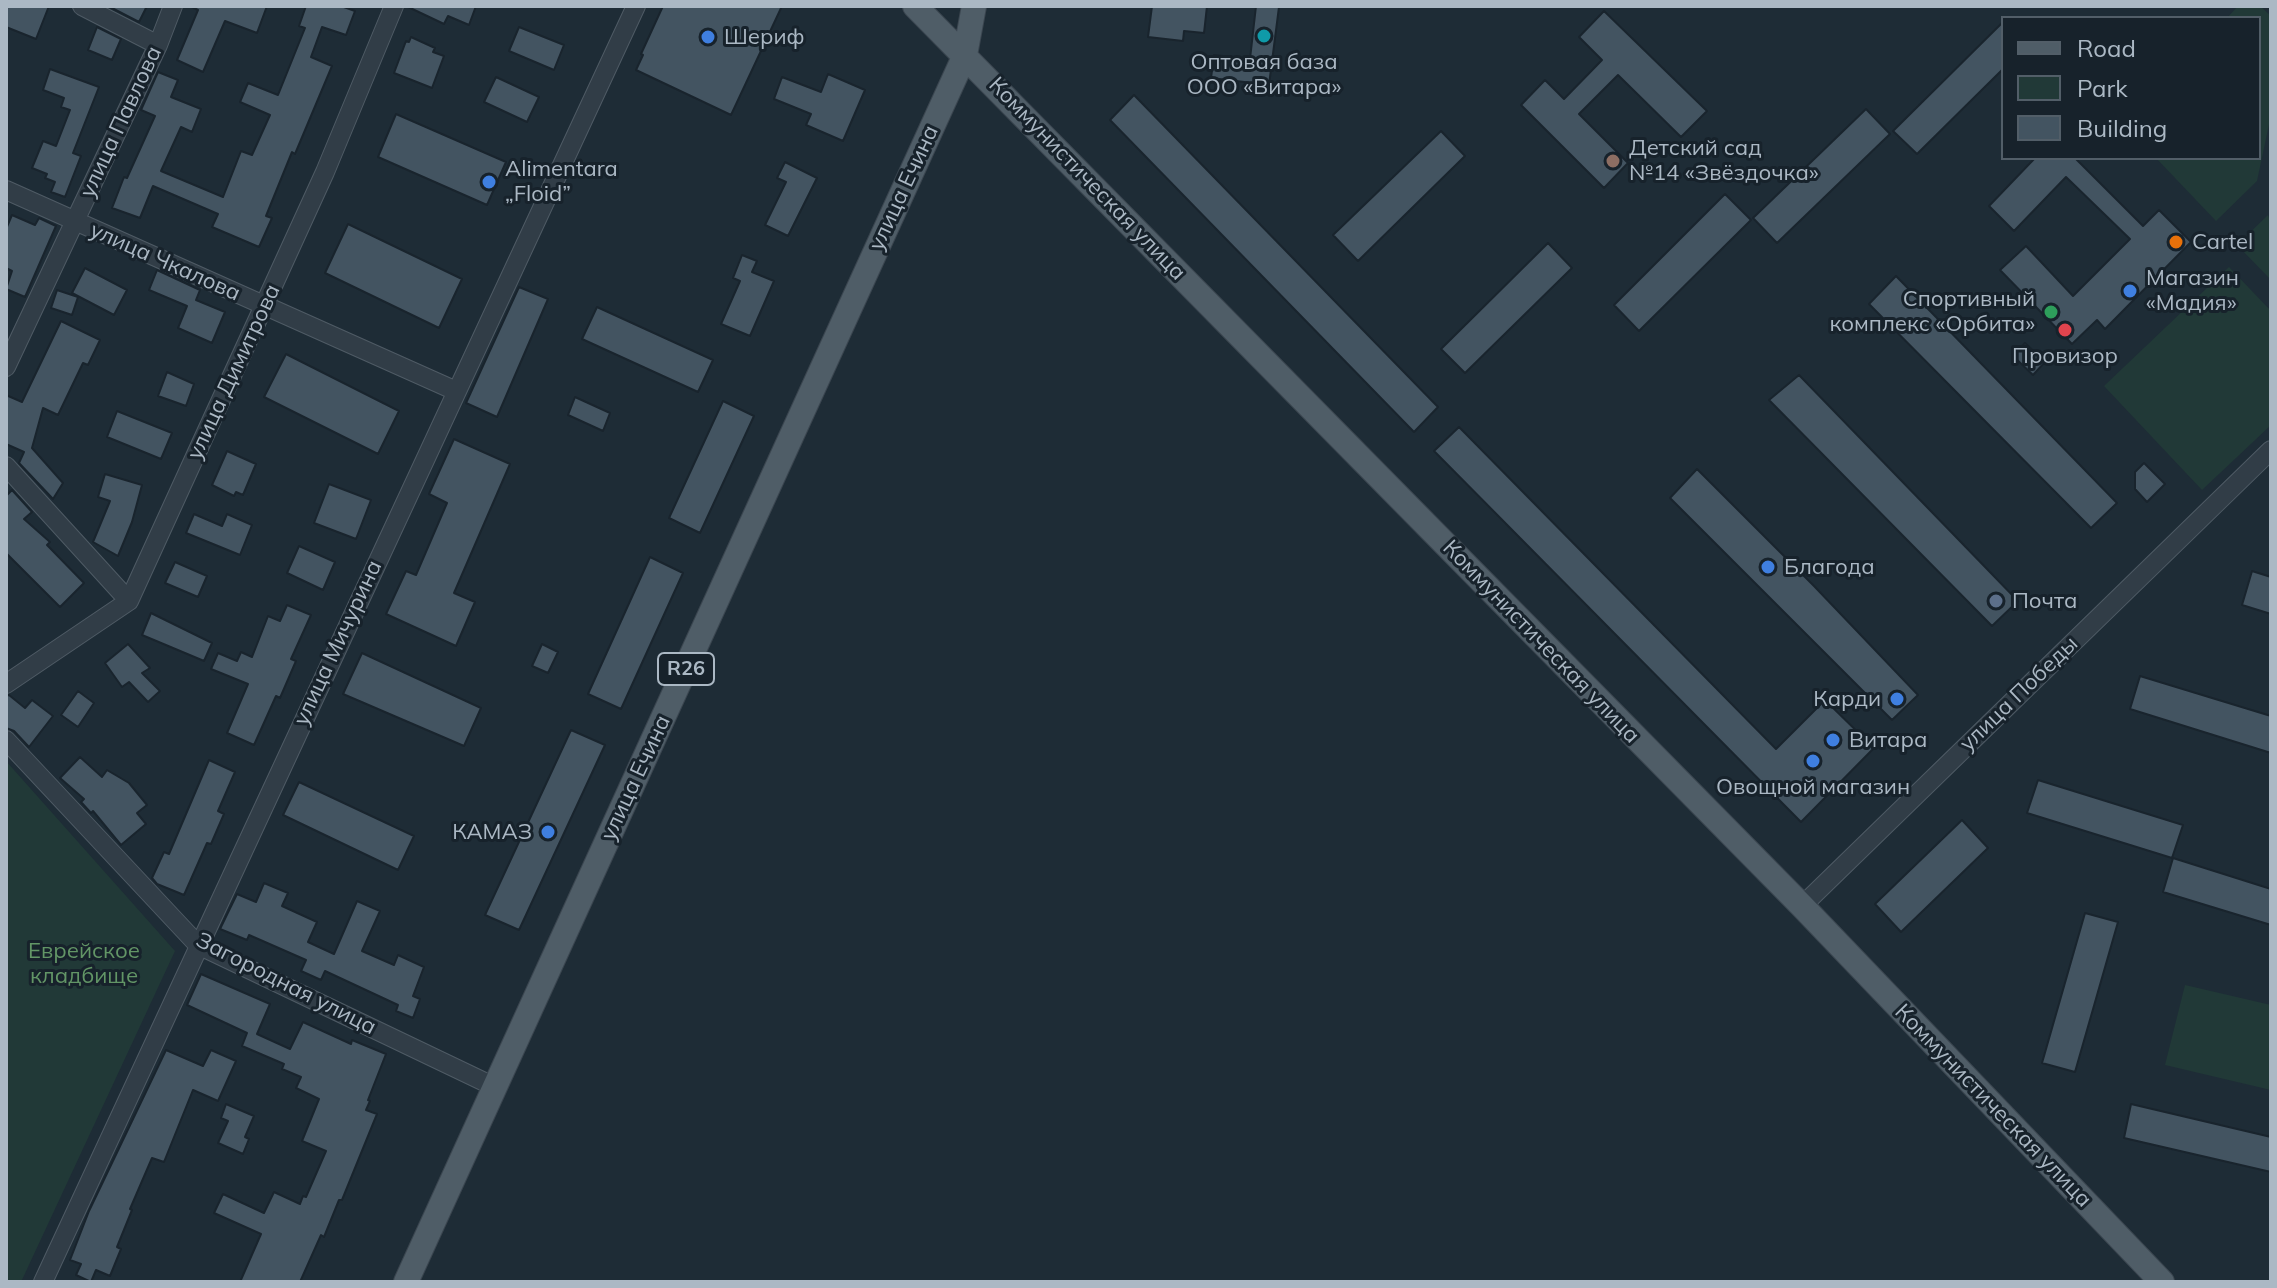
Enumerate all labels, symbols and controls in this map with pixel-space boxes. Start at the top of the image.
legend [2001,16,2261,160]
place label: Шериф [724,24,804,50]
marker: Оптовая база ООО «Витара» [1255,27,1273,45]
marker: Шериф [699,28,717,46]
text: Road [2077,33,2136,63]
street label: улица Павлова [74,42,168,202]
place label: Оптовая база ООО «Витара» [1187,49,1341,100]
street label: Коммунистическая улица [983,72,1191,286]
text: Park [2077,73,2128,103]
text: Building [2077,113,2167,143]
street label: улица Ечина [864,121,944,255]
place label: Детский сад №14 «Звёздочка» [1629,135,1819,186]
marker: Детский сад №14 «Звёздочка» [1604,152,1622,170]
place label: Alimentara „Floid” [505,156,618,208]
marker: Alimentara „Floid” [480,173,498,191]
street label: улица Чкалова [86,217,244,307]
place label: Cartel [2192,229,2253,255]
marker: Cartel [2167,233,2185,251]
place label: Магазин «Мадия» [2146,265,2239,316]
street label: улица Димитрова [182,280,286,464]
marker: Магазин «Мадия» [2121,282,2139,300]
place label: Спортивный комплекс «Орбита» [1829,286,2035,338]
marker: Спортивный комплекс «Орбита» [2042,303,2060,321]
marker: Провизор [2056,321,2074,339]
place label: Провизор [2012,343,2118,369]
street label: Коммунистическая улица [1437,535,1645,749]
place label: Благода [1784,554,1875,580]
street label: улица Мичурина [288,556,388,730]
marker: Благода [1759,558,1777,576]
place label: Почта [2012,588,2077,614]
marker: Почта [1987,592,2005,610]
street label: улица Победы [1954,631,2084,757]
road number: R26 [658,653,714,685]
place label: Карди [1813,686,1881,712]
marker: Карди [1888,690,1906,708]
street label: улица Ечина [596,711,676,845]
place label: Витара [1849,727,1927,753]
marker: Витара [1824,731,1842,749]
marker: Овощной магазин [1804,752,1822,770]
place label: Овощной магазин [1716,774,1910,800]
place label: КАМАЗ [452,819,532,845]
marker: КАМАЗ [539,823,557,841]
street label: Загородная улица [192,927,380,1041]
park label: Еврейское кладбище [28,938,140,990]
street label: Коммунистическая улица [1889,999,2097,1213]

